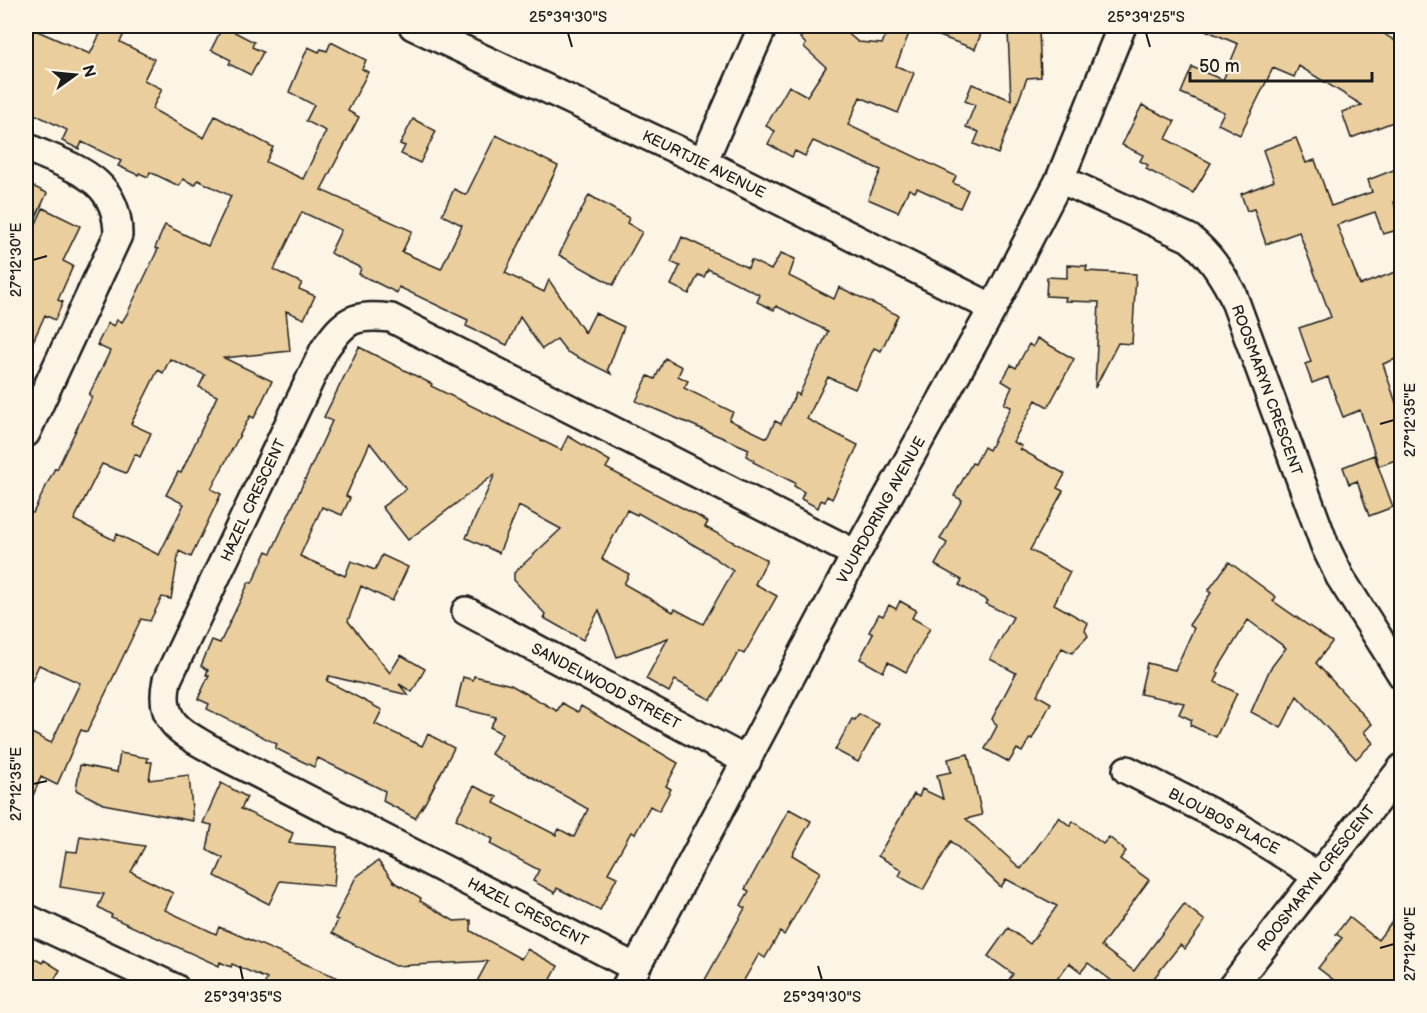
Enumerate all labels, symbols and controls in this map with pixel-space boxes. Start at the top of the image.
text: 25°39'30"S [529,8,607,27]
text: 25°39'25"S [1107,8,1185,27]
north arrow [45,45,105,105]
scale bar [1190,45,1372,83]
text: 50 m [1199,56,1240,77]
text: N [77,63,99,80]
street label: KEURTJIE AVENUE [639,126,769,203]
text: 27°12'30"E [7,223,26,297]
street label: ROOSMARYN CRESCENT [1227,302,1306,478]
text: 27°12'35"E [1401,383,1420,457]
street label: VUURDORING AVENUE [833,433,930,587]
street label: HAZEL CRESCENT [217,436,290,565]
street label: SANDELWOOD STREET [528,639,684,734]
text: 27°12'35"E [7,747,26,821]
street label: BLOUBOS PLACE [1165,784,1283,859]
street label: ROOSMARYN CRESCENT [1253,801,1379,955]
street label: HAZEL CRESCENT [464,874,591,951]
text: 27°12'40"E [1401,907,1420,981]
text: 25°39'35"S [204,988,282,1007]
text: 25°39'30"S [783,988,861,1007]

